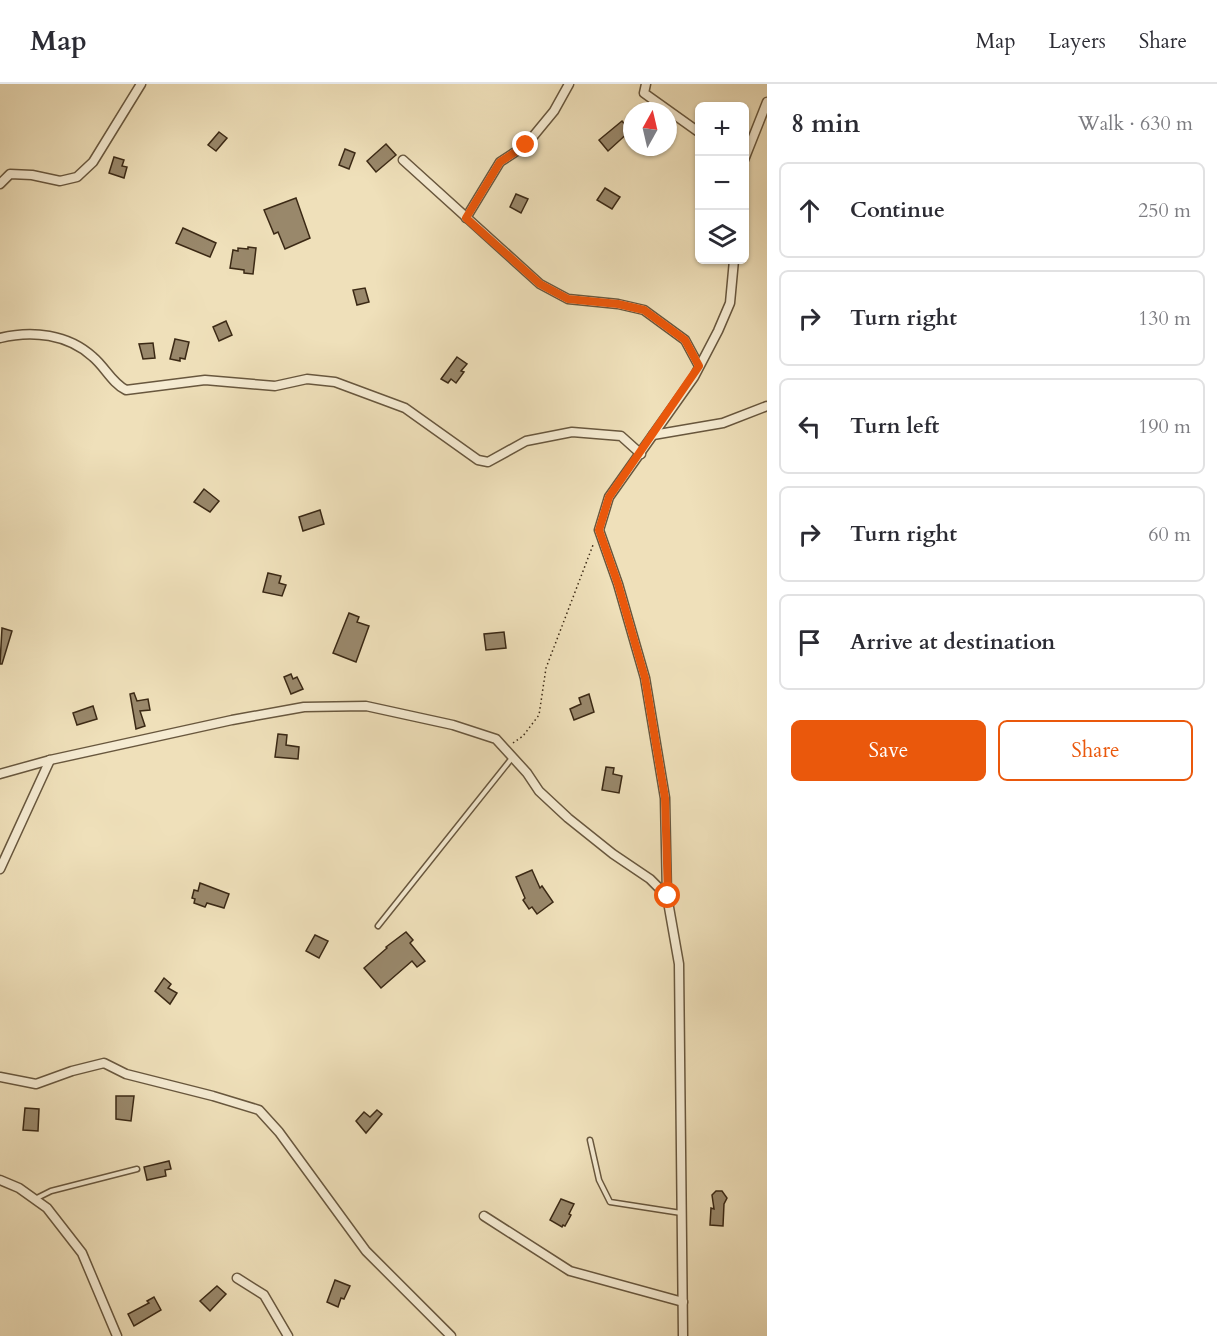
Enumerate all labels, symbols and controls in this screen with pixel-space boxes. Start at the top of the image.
text: Map [30,22,87,60]
text: Map [976,27,1016,56]
text: Layers [1049,27,1106,56]
text: Share [1139,27,1187,56]
north arrow [623,102,677,156]
map controls [695,102,749,264]
button: + [695,102,749,156]
text: 8 min [791,106,860,141]
text: Walk · 630 m [1078,110,1193,137]
route end [512,131,538,157]
button: − [695,156,749,210]
icon: ahead [793,194,826,227]
text: Continue [850,195,945,225]
text: 250 m [1138,197,1191,224]
button: layers [695,210,749,264]
icon: right [793,302,826,335]
text: Turn right [850,303,957,333]
text: 130 m [1138,305,1191,332]
icon: left [793,410,826,443]
text: Turn left [850,411,939,441]
text: 190 m [1138,413,1191,440]
icon: right [793,518,826,551]
text: Turn right [850,519,957,549]
text: 60 m [1148,521,1191,548]
icon: arrive [793,626,826,659]
text: Arrive at destination [850,627,1055,657]
button: Save [791,720,986,781]
button: Share [998,720,1193,781]
route start [654,882,680,908]

